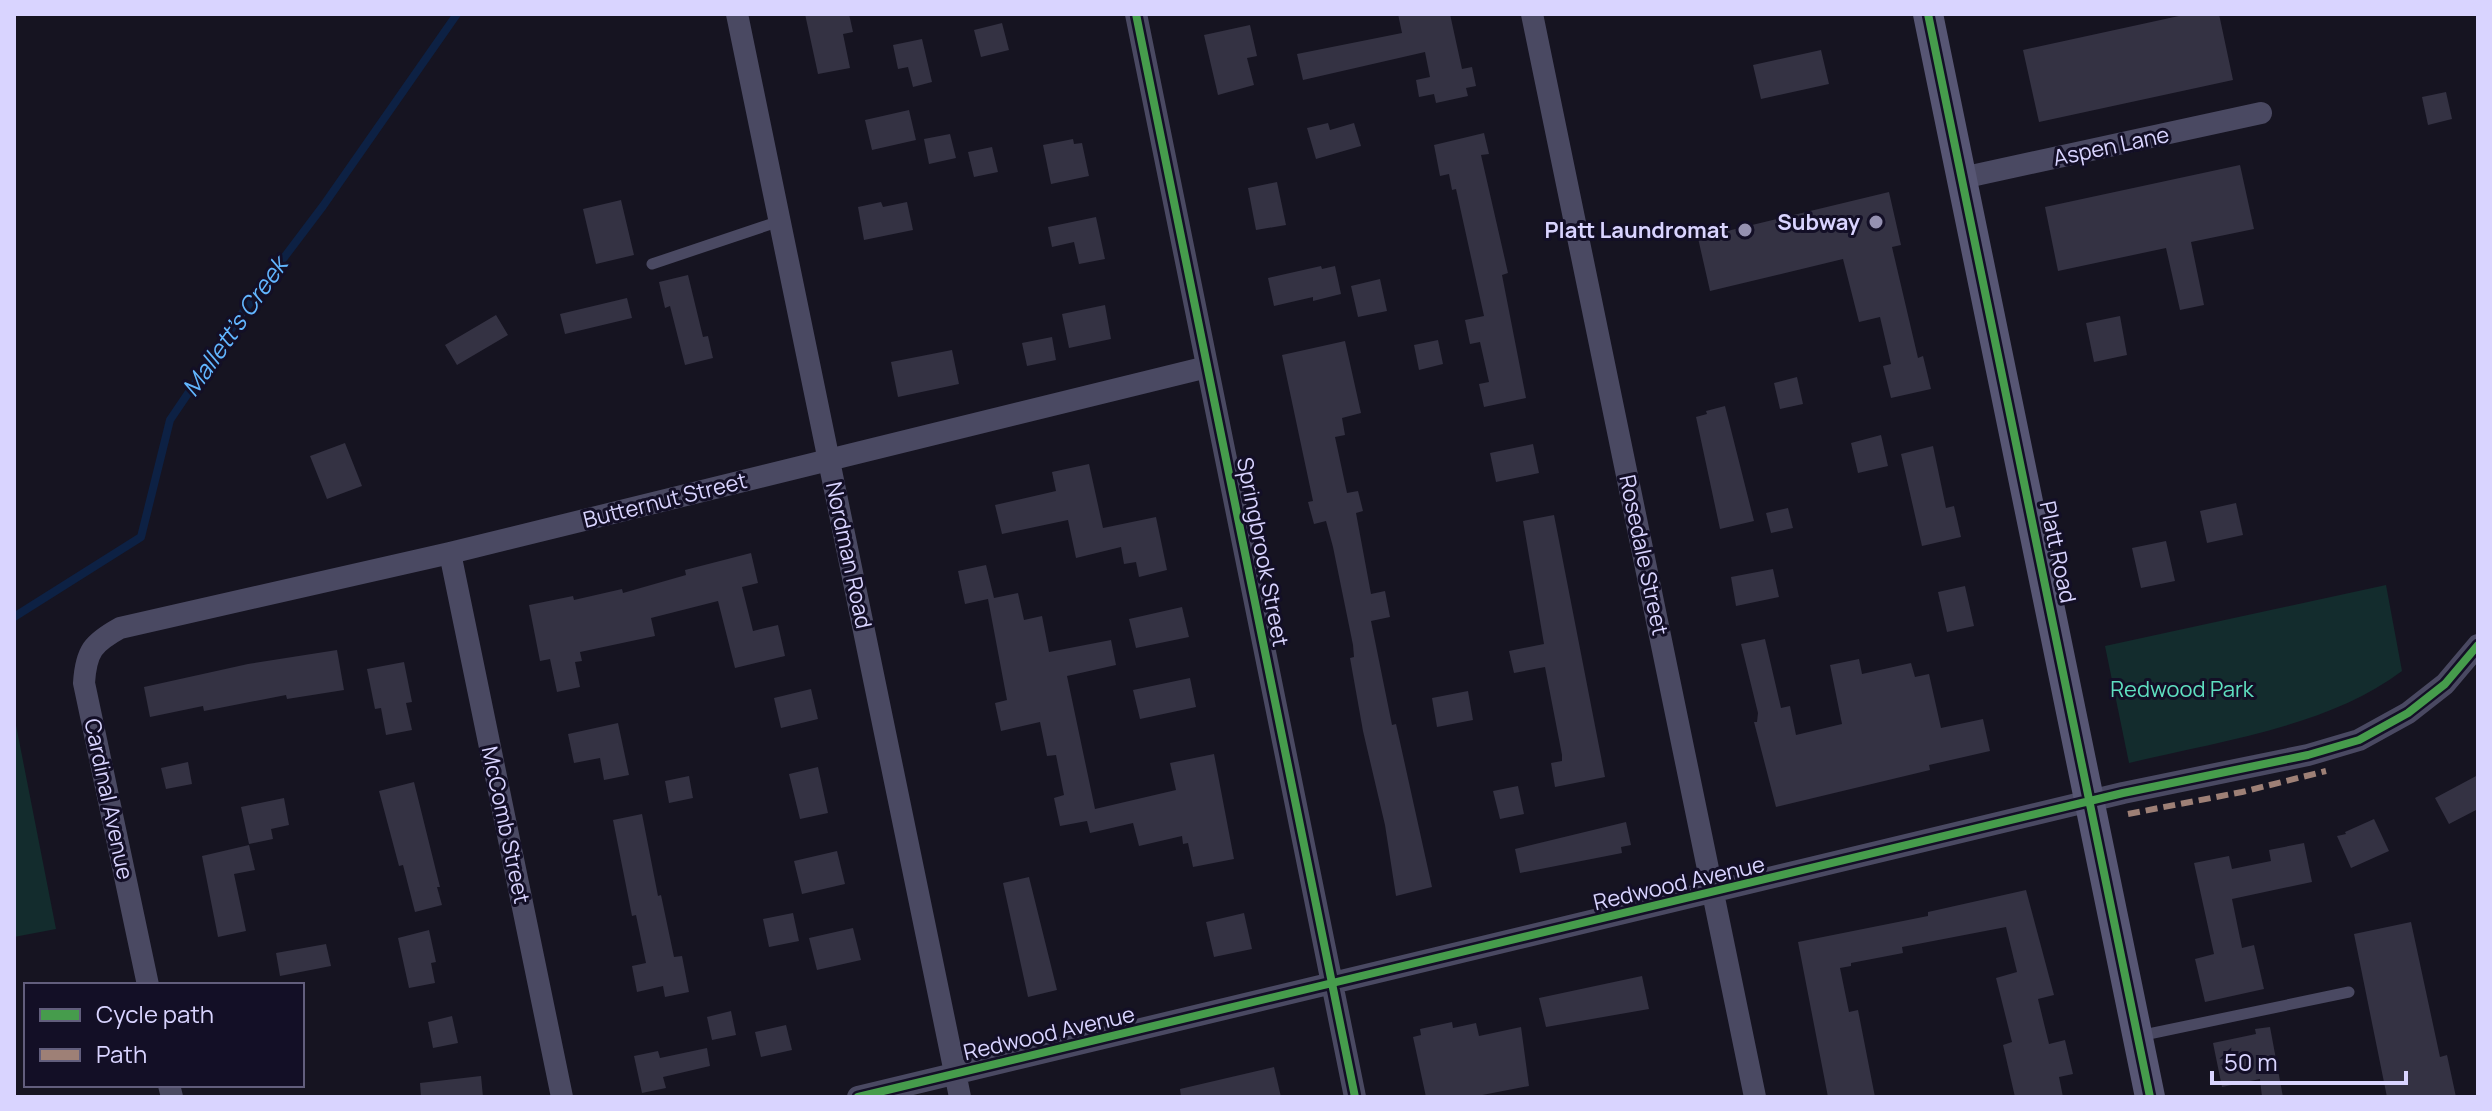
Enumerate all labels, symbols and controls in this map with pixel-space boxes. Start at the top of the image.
street label: Aspen Lane [2050,119,2172,173]
place label: Subway [1777,207,1861,237]
marker: Subway [1867,213,1885,231]
place label: Platt Laundromat [1545,215,1729,245]
marker: Platt Laundromat [1736,221,1754,239]
water label: Mallett's Creek [174,247,296,402]
street label: Springbrook Street [1230,455,1296,649]
street label: Butternut Street [580,465,750,535]
street label: Rosedale Street [1612,472,1676,638]
street label: Nordman Road [819,479,879,631]
street label: Platt Road [2033,498,2083,606]
park label: Redwood Park [2110,674,2255,704]
street label: Cardinal Avenue [77,716,141,882]
street label: McComb Street [475,744,537,907]
street label: Redwood Avenue [1590,849,1768,917]
legend [24,983,304,1087]
text: Cycle path [96,997,214,1030]
street label: Redwood Avenue [960,999,1138,1067]
scale bar [2212,1035,2406,1085]
text: Path [96,1037,147,1070]
text: 50 m [2224,1045,2278,1078]

